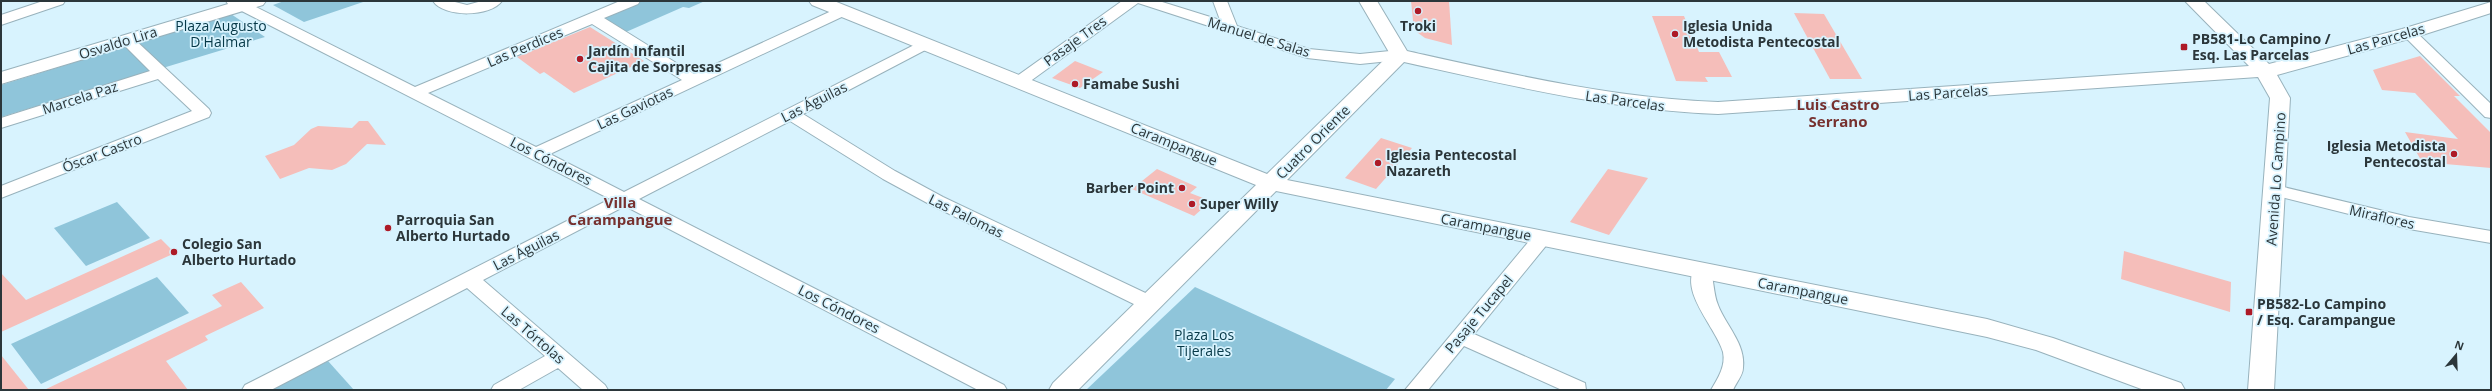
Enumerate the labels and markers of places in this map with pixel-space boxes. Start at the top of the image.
marker: Troki [1413,6,1423,16]
place label: Troki [1400,16,1436,35]
place label: Iglesia Unida Metodista Pentecostal [1683,16,1840,51]
marker: Iglesia Unida Metodista Pentecostal [1670,29,1680,39]
place label: PB581-Lo Campino / Esq. Las Parcelas [2192,29,2331,64]
place label: Jardín Infantil Cajita de Sorpresas [586,41,721,76]
marker: PB581-Lo Campino / Esq. Las Parcelas [2179,42,2189,52]
marker: Jardín Infantil Cajita de Sorpresas [575,54,585,64]
place label: Famabe Sushi [1083,74,1179,93]
marker: Famabe Sushi [1070,79,1080,89]
place label: Iglesia Metodista Pentecostal [2327,136,2446,171]
place label: Iglesia Pentecostal Nazareth [1386,145,1517,180]
marker: Iglesia Metodista Pentecostal [2449,149,2459,159]
marker: Iglesia Pentecostal Nazareth [1373,158,1383,168]
place label: Barber Point [1086,178,1174,197]
marker: Barber Point [1177,183,1187,193]
place label: Super Willy [1200,194,1278,213]
marker: Super Willy [1187,199,1197,209]
place label: Parroquia San Alberto Hurtado [396,210,510,245]
marker: Parroquia San Alberto Hurtado [383,223,393,233]
place label: Colegio San Alberto Hurtado [182,234,296,269]
marker: Colegio San Alberto Hurtado [169,247,179,257]
place label: PB582-Lo Campino / Esq. Carampangue [2257,294,2396,329]
marker: PB582-Lo Campino / Esq. Carampangue [2244,307,2254,317]

